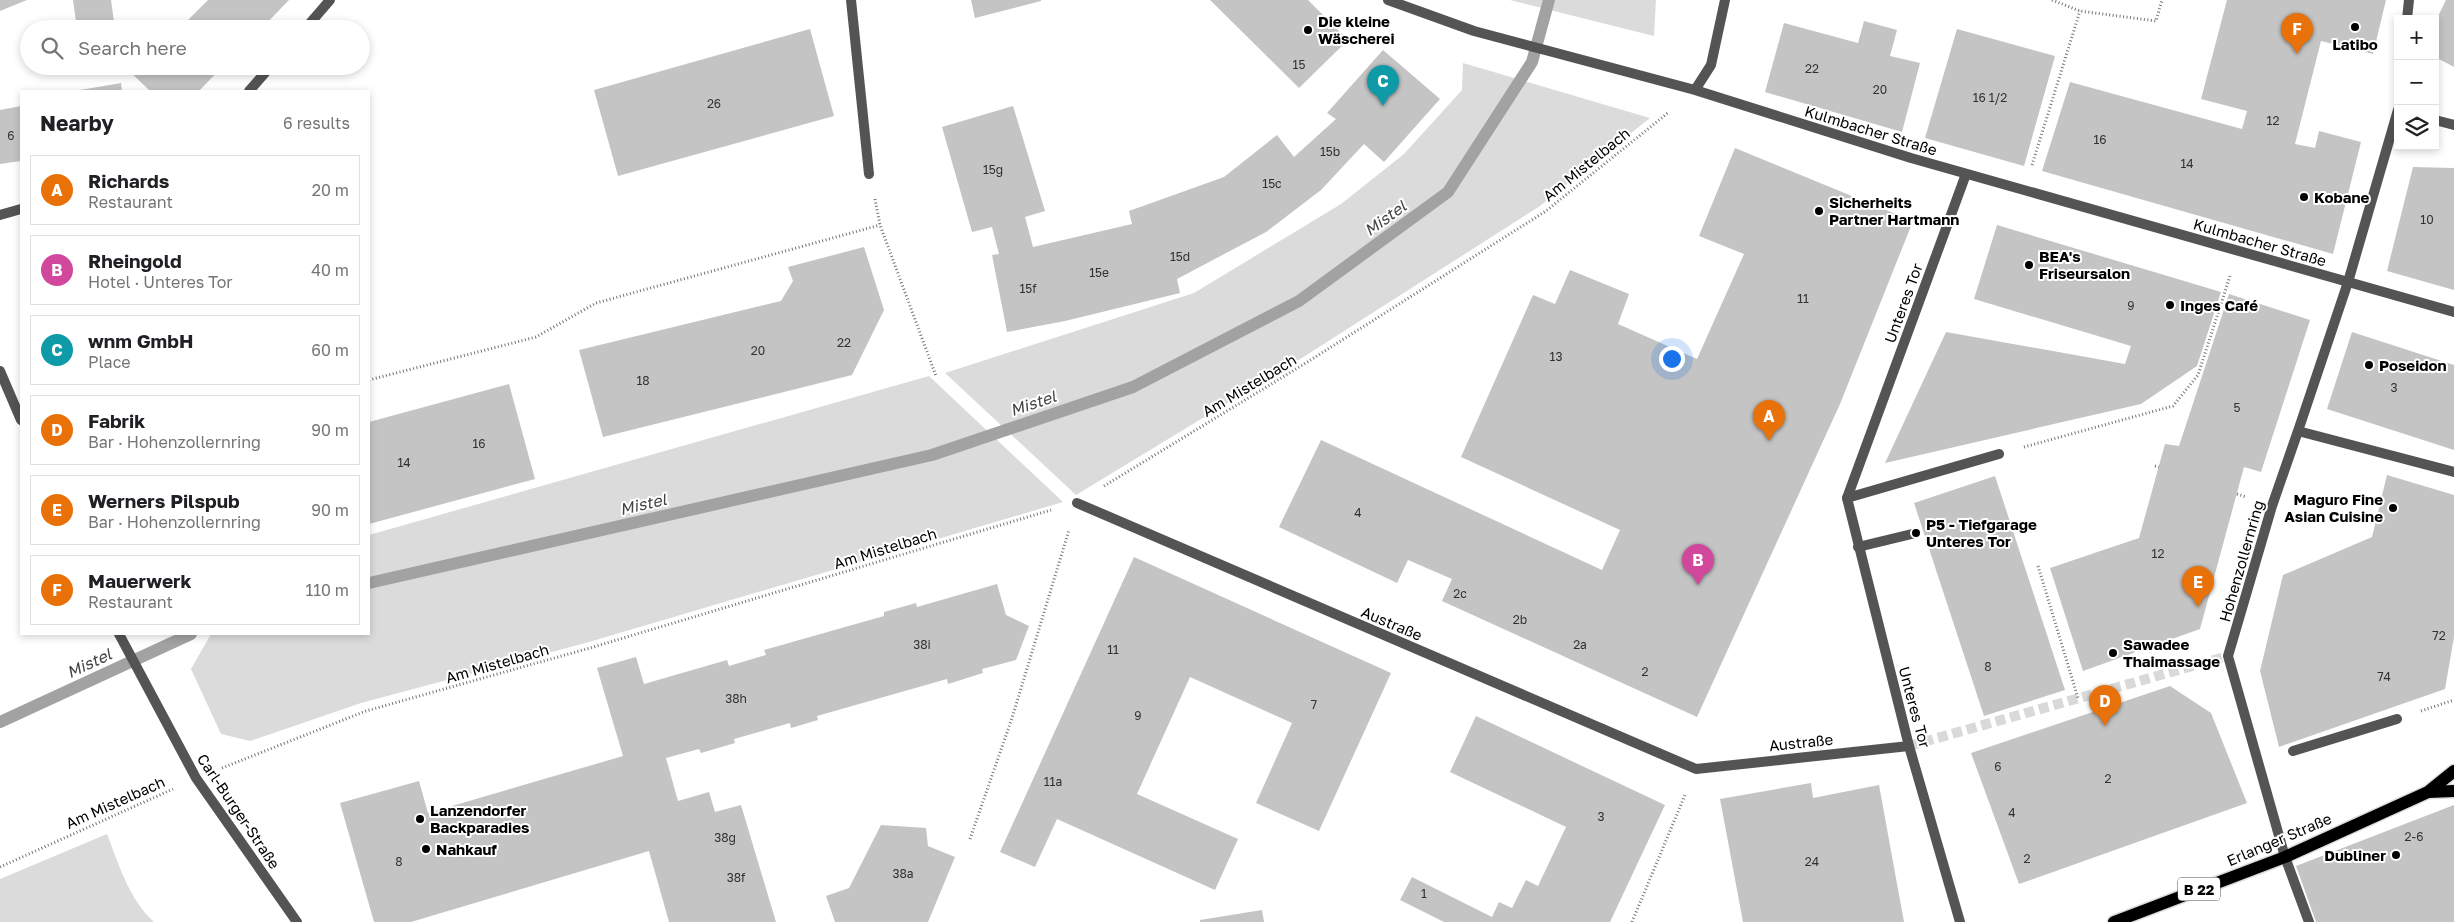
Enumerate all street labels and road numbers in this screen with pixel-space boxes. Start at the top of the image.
street label: Kulmbacher Straße [1803,101,1940,159]
street label: Am Mistelbach [1539,123,1633,205]
street label: Kulmbacher Straße [2191,214,2329,270]
street label: Unteres Tor [1880,260,1926,345]
street label: Am Mistelbach [1199,350,1299,420]
street label: Hohenzollernring [2215,498,2267,624]
street label: Am Mistelbach [831,524,939,572]
street label: Austraße [1359,602,1425,644]
street label: Am Mistelbach [443,640,551,686]
street label: Unteres Tor [1895,664,1935,750]
street label: Austraße [1768,730,1834,754]
street label: Carl-Burger-Straße [194,750,284,872]
street label: Am Mistelbach [63,772,167,832]
street label: Erlanger Straße [2224,809,2334,869]
road number: B 22 [2178,878,2220,901]

